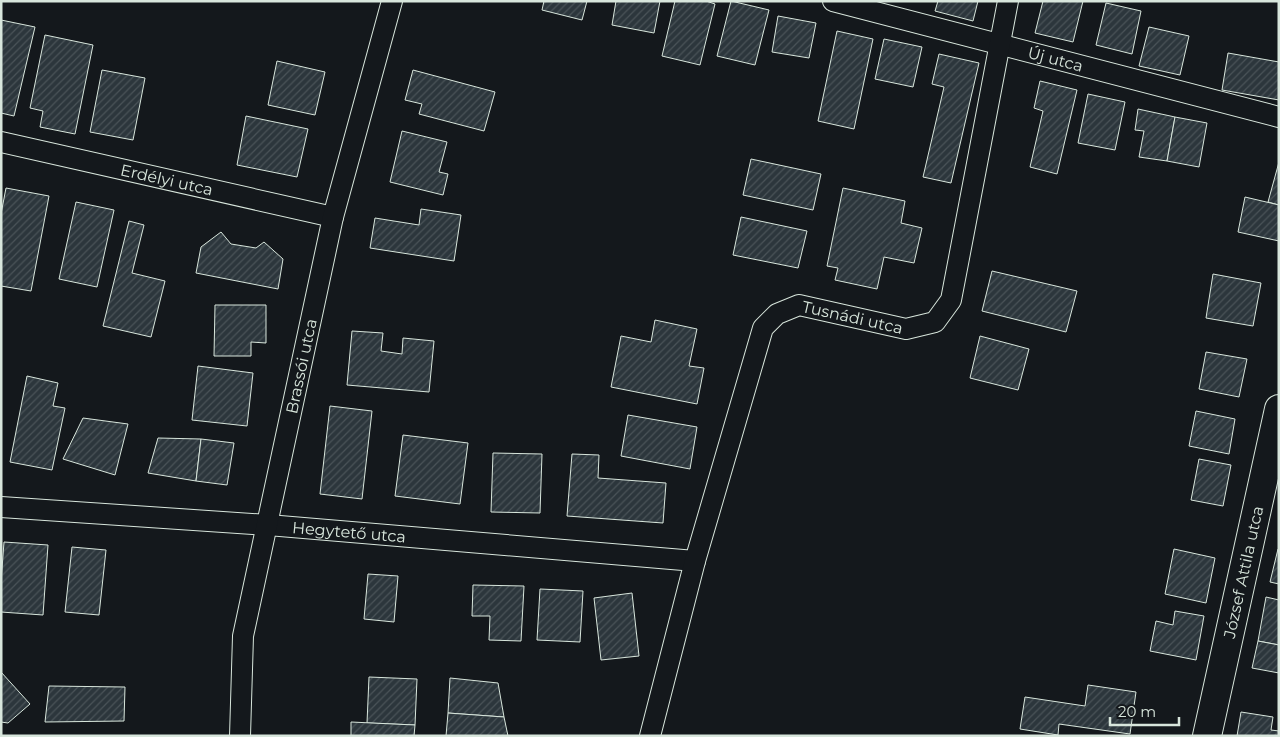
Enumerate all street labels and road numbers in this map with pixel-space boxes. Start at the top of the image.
street label: Új utca [1026,43,1085,76]
street label: Erdélyi utca [119,160,215,200]
street label: Tusnádi utca [800,297,905,338]
street label: Brassói utca [282,317,321,416]
street label: József Attila utca [1220,504,1267,641]
street label: Hegytető utca [291,518,407,547]

